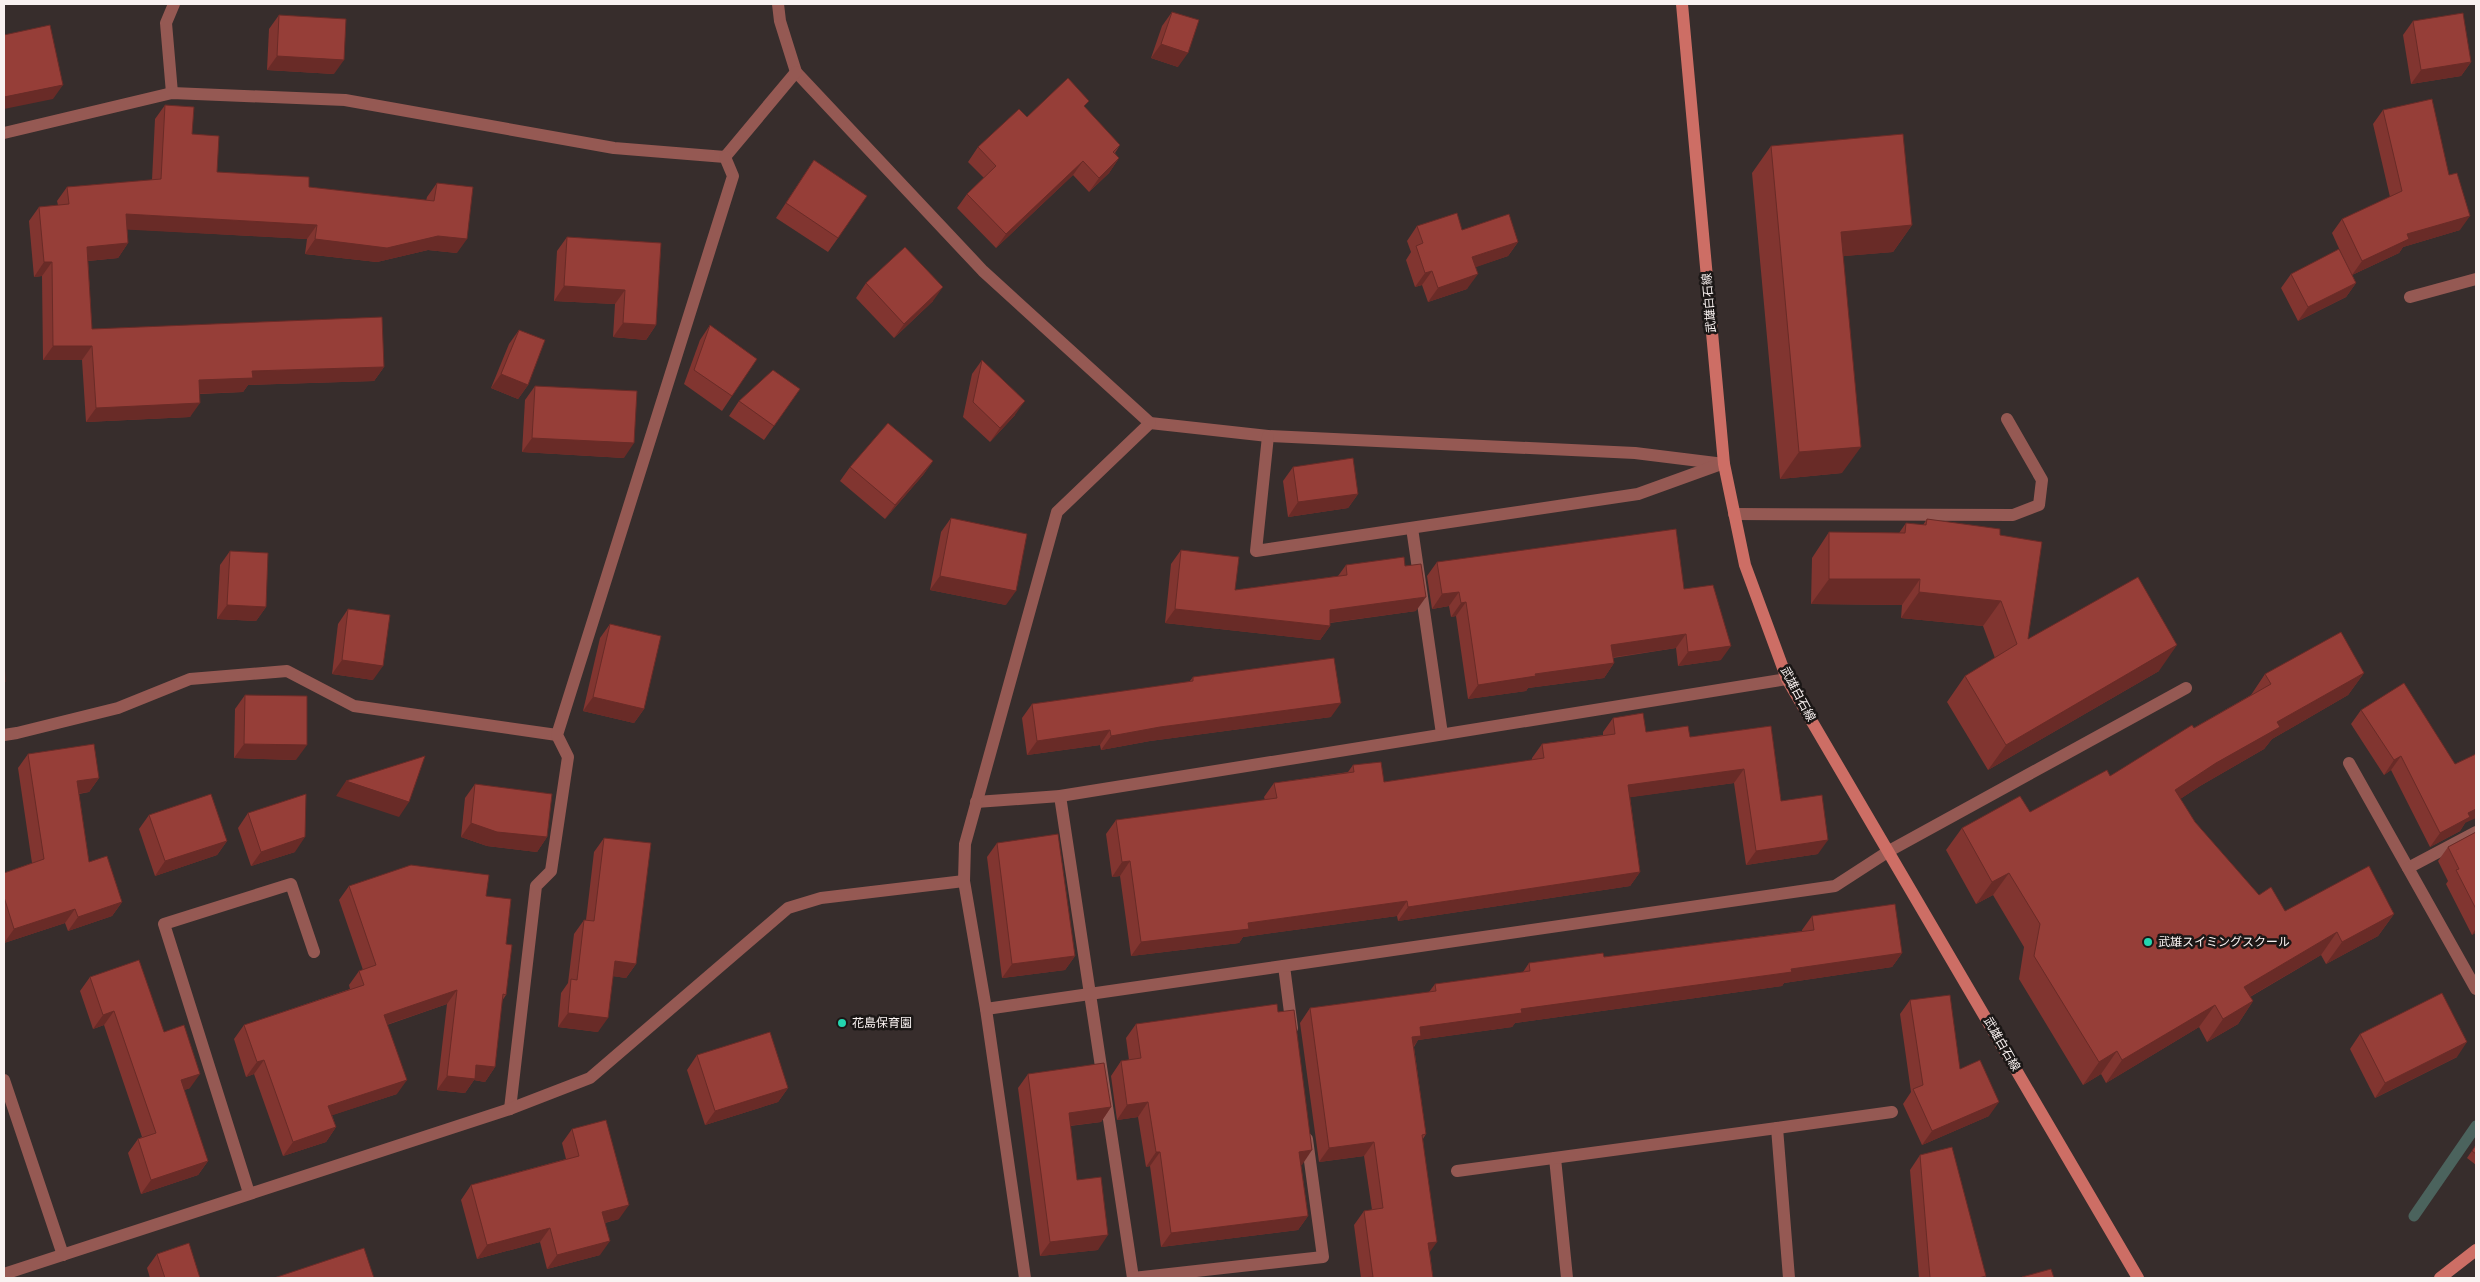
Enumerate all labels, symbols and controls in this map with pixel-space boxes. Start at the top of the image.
street label: 武雄白石線 [1699,272,1719,334]
street label: 武雄白石線 [1778,664,1818,724]
place label: 武雄スイミングスクール [2158,935,2290,949]
marker: 武雄スイミングスクール [2142,936,2154,948]
street label: 武雄白石線 [1981,1015,2023,1073]
place label: 花島保育園 [852,1016,912,1030]
marker: 花島保育園 [836,1017,848,1029]

